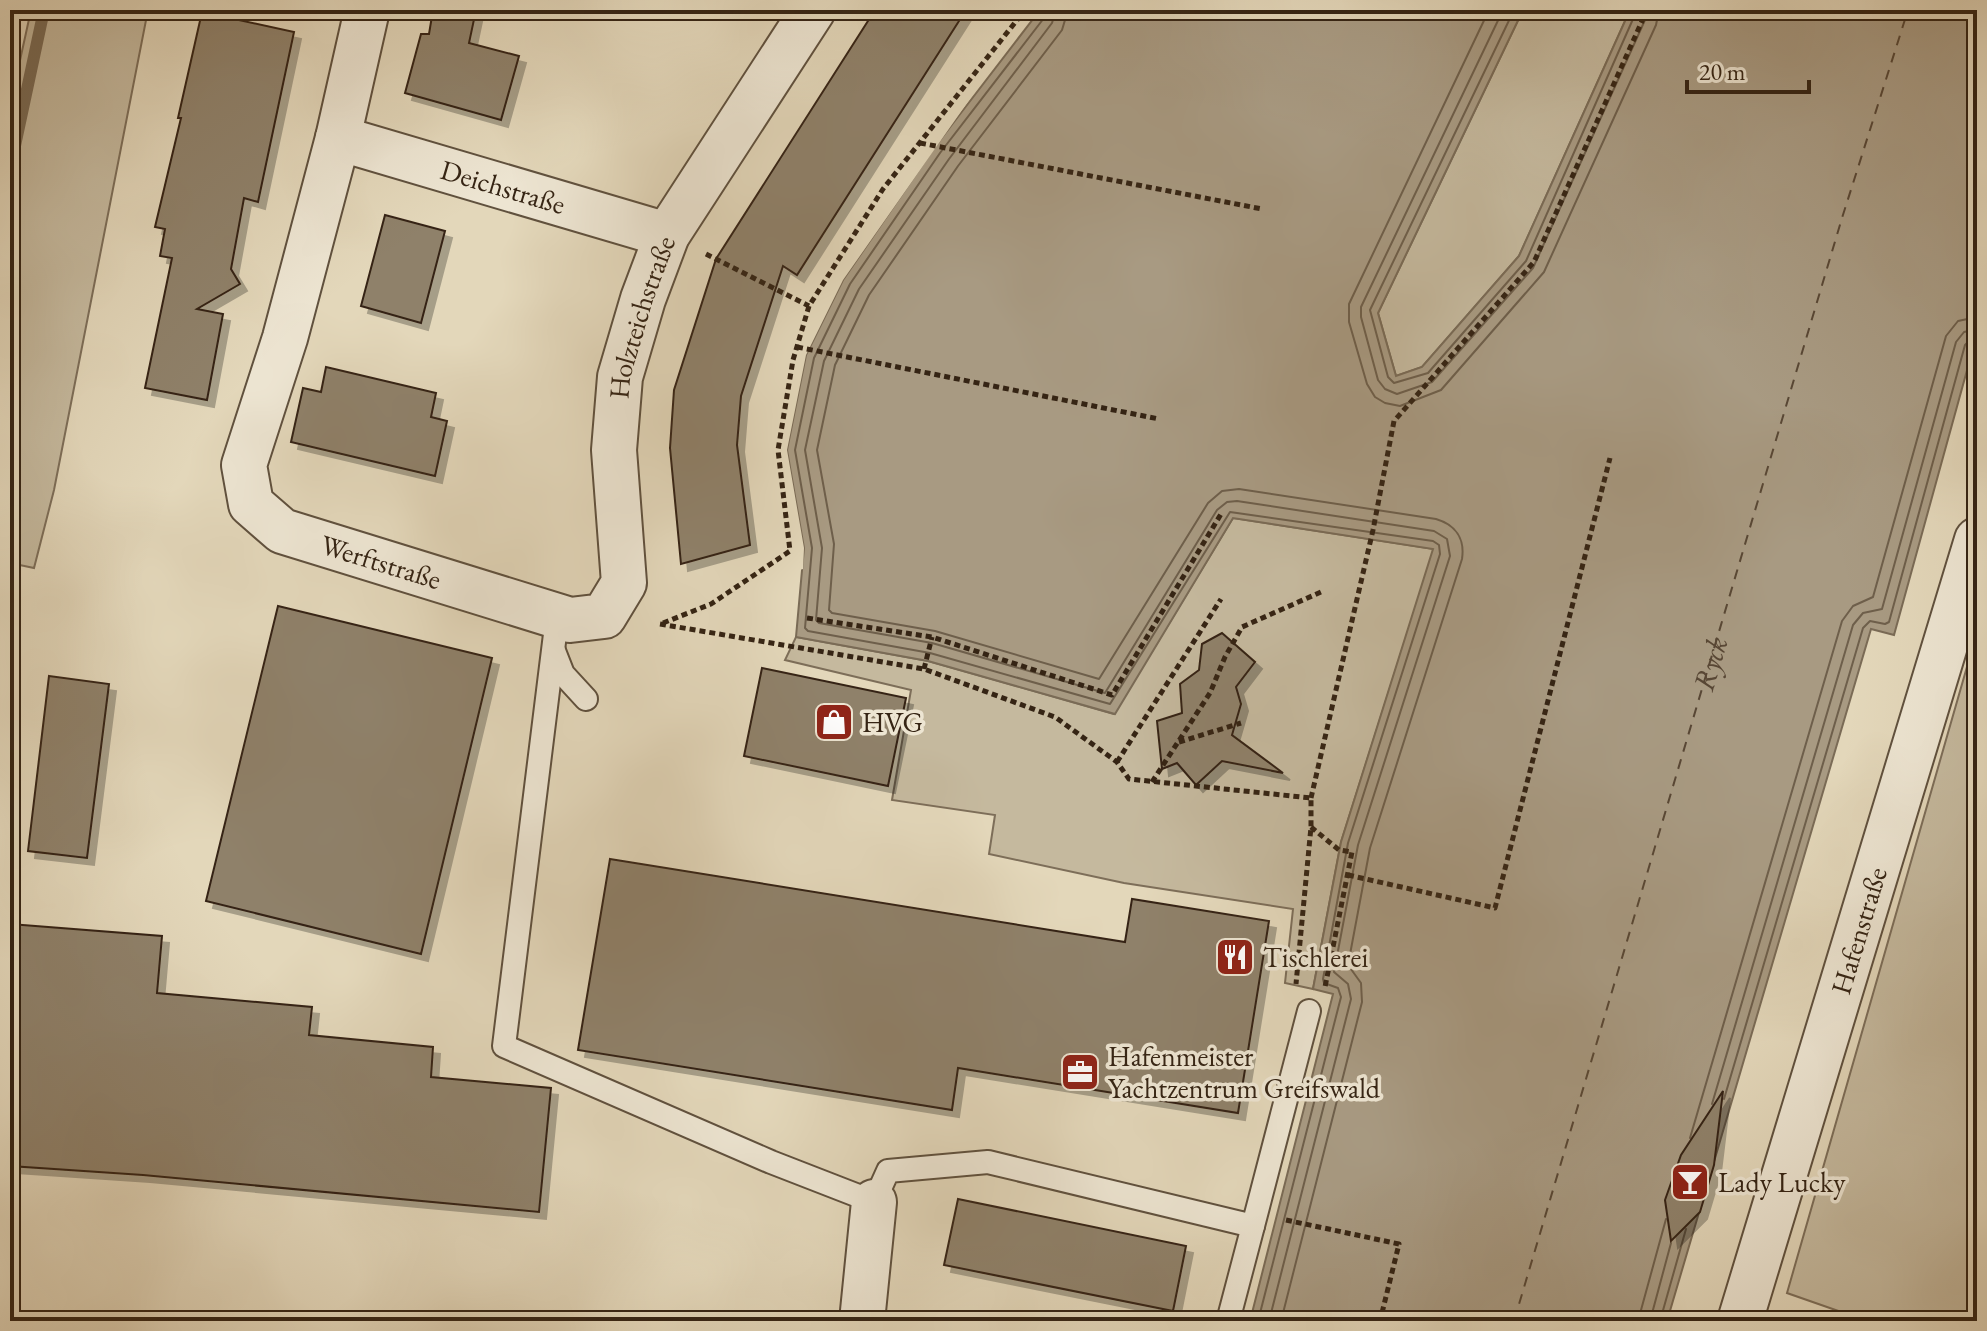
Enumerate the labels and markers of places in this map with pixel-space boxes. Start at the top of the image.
shop icon: HVG [813,701,855,743]
place label: HVG [862,704,923,740]
restaurant icon: Tischlerei [1214,936,1256,978]
place label: Tischlerei [1263,939,1368,975]
place label: Hafenmeister Yachtzentrum Greifswald [1108,1038,1381,1106]
office icon: Hafenmeister Yachtzentrum Greifswald [1059,1051,1101,1093]
bar icon: Lady Lucky [1669,1161,1711,1203]
place label: Lady Lucky [1718,1164,1846,1200]

